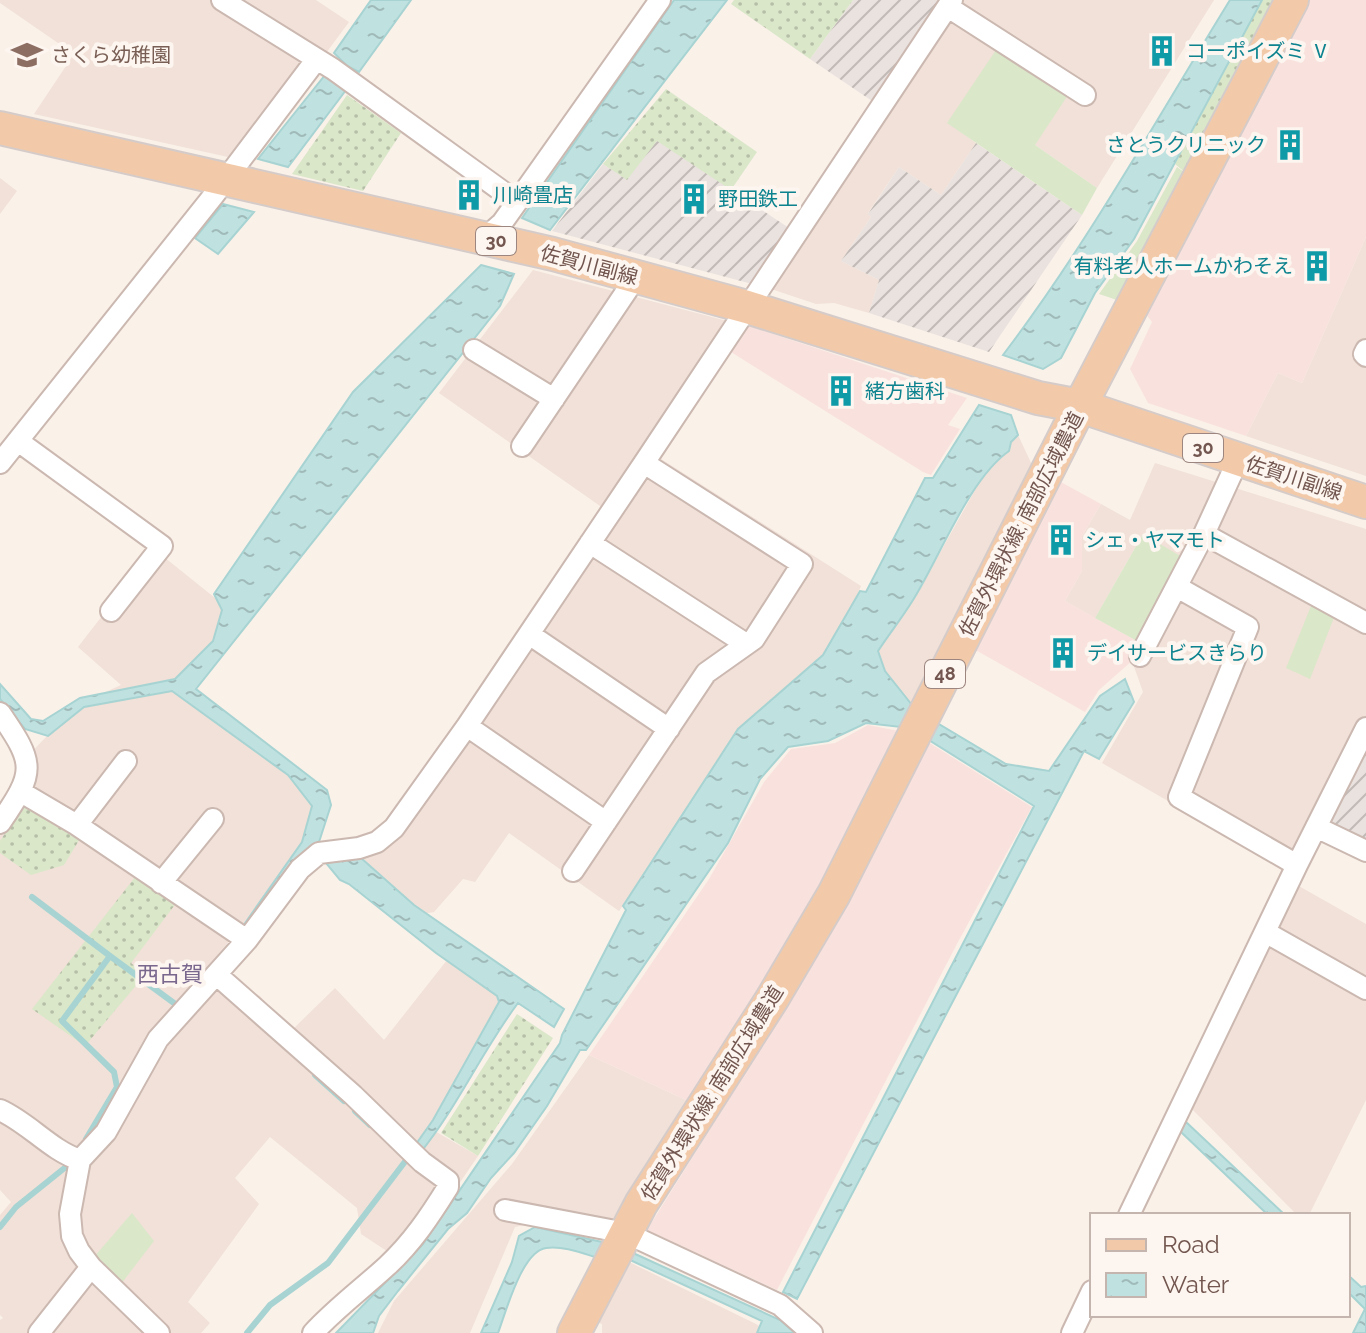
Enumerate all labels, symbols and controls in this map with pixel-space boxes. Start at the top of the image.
building icon: コーポイズミ Ⅴ [1145,34,1179,68]
school or university icon: さくら幼稚園 [10,38,44,72]
place label: コーポイズミ Ⅴ [1186,39,1331,63]
place label: さくら幼稚園 [51,43,171,67]
building icon: さとうクリニック [1273,128,1307,162]
place label: さとうクリニック [1106,133,1266,157]
building icon: 川崎畳店 [452,178,486,212]
building icon: 野田鉄工 [677,182,711,216]
place label: 川崎畳店 [493,183,573,207]
place label: 野田鉄工 [718,187,798,211]
road number: 30 [476,227,516,255]
street label: 佐賀川副線 [538,240,640,290]
building icon: 有料老人ホームかわそえ [1300,249,1334,283]
place label: 有料老人ホームかわそえ [1074,254,1293,278]
building icon: 緒方歯科 [824,374,858,408]
place label: 緒方歯科 [865,379,945,403]
street label: 佐賀外環状線; 南部広域農道 [954,408,1088,640]
road number: 30 [1183,434,1223,462]
street label: 佐賀川副線 [1243,451,1345,505]
building icon: シェ・ヤマモト [1044,523,1078,557]
place label: シェ・ヤマモト [1085,528,1225,552]
building icon: デイサービスきらり [1046,636,1080,670]
place label: デイサービスきらり [1087,641,1267,665]
road number: 48 [925,660,965,688]
district label: 西古賀 [137,961,203,987]
street label: 佐賀外環状線; 南部広域農道 [636,981,788,1205]
legend [1090,1213,1350,1317]
text: Road [1162,1230,1220,1259]
text: Water [1162,1270,1230,1299]

